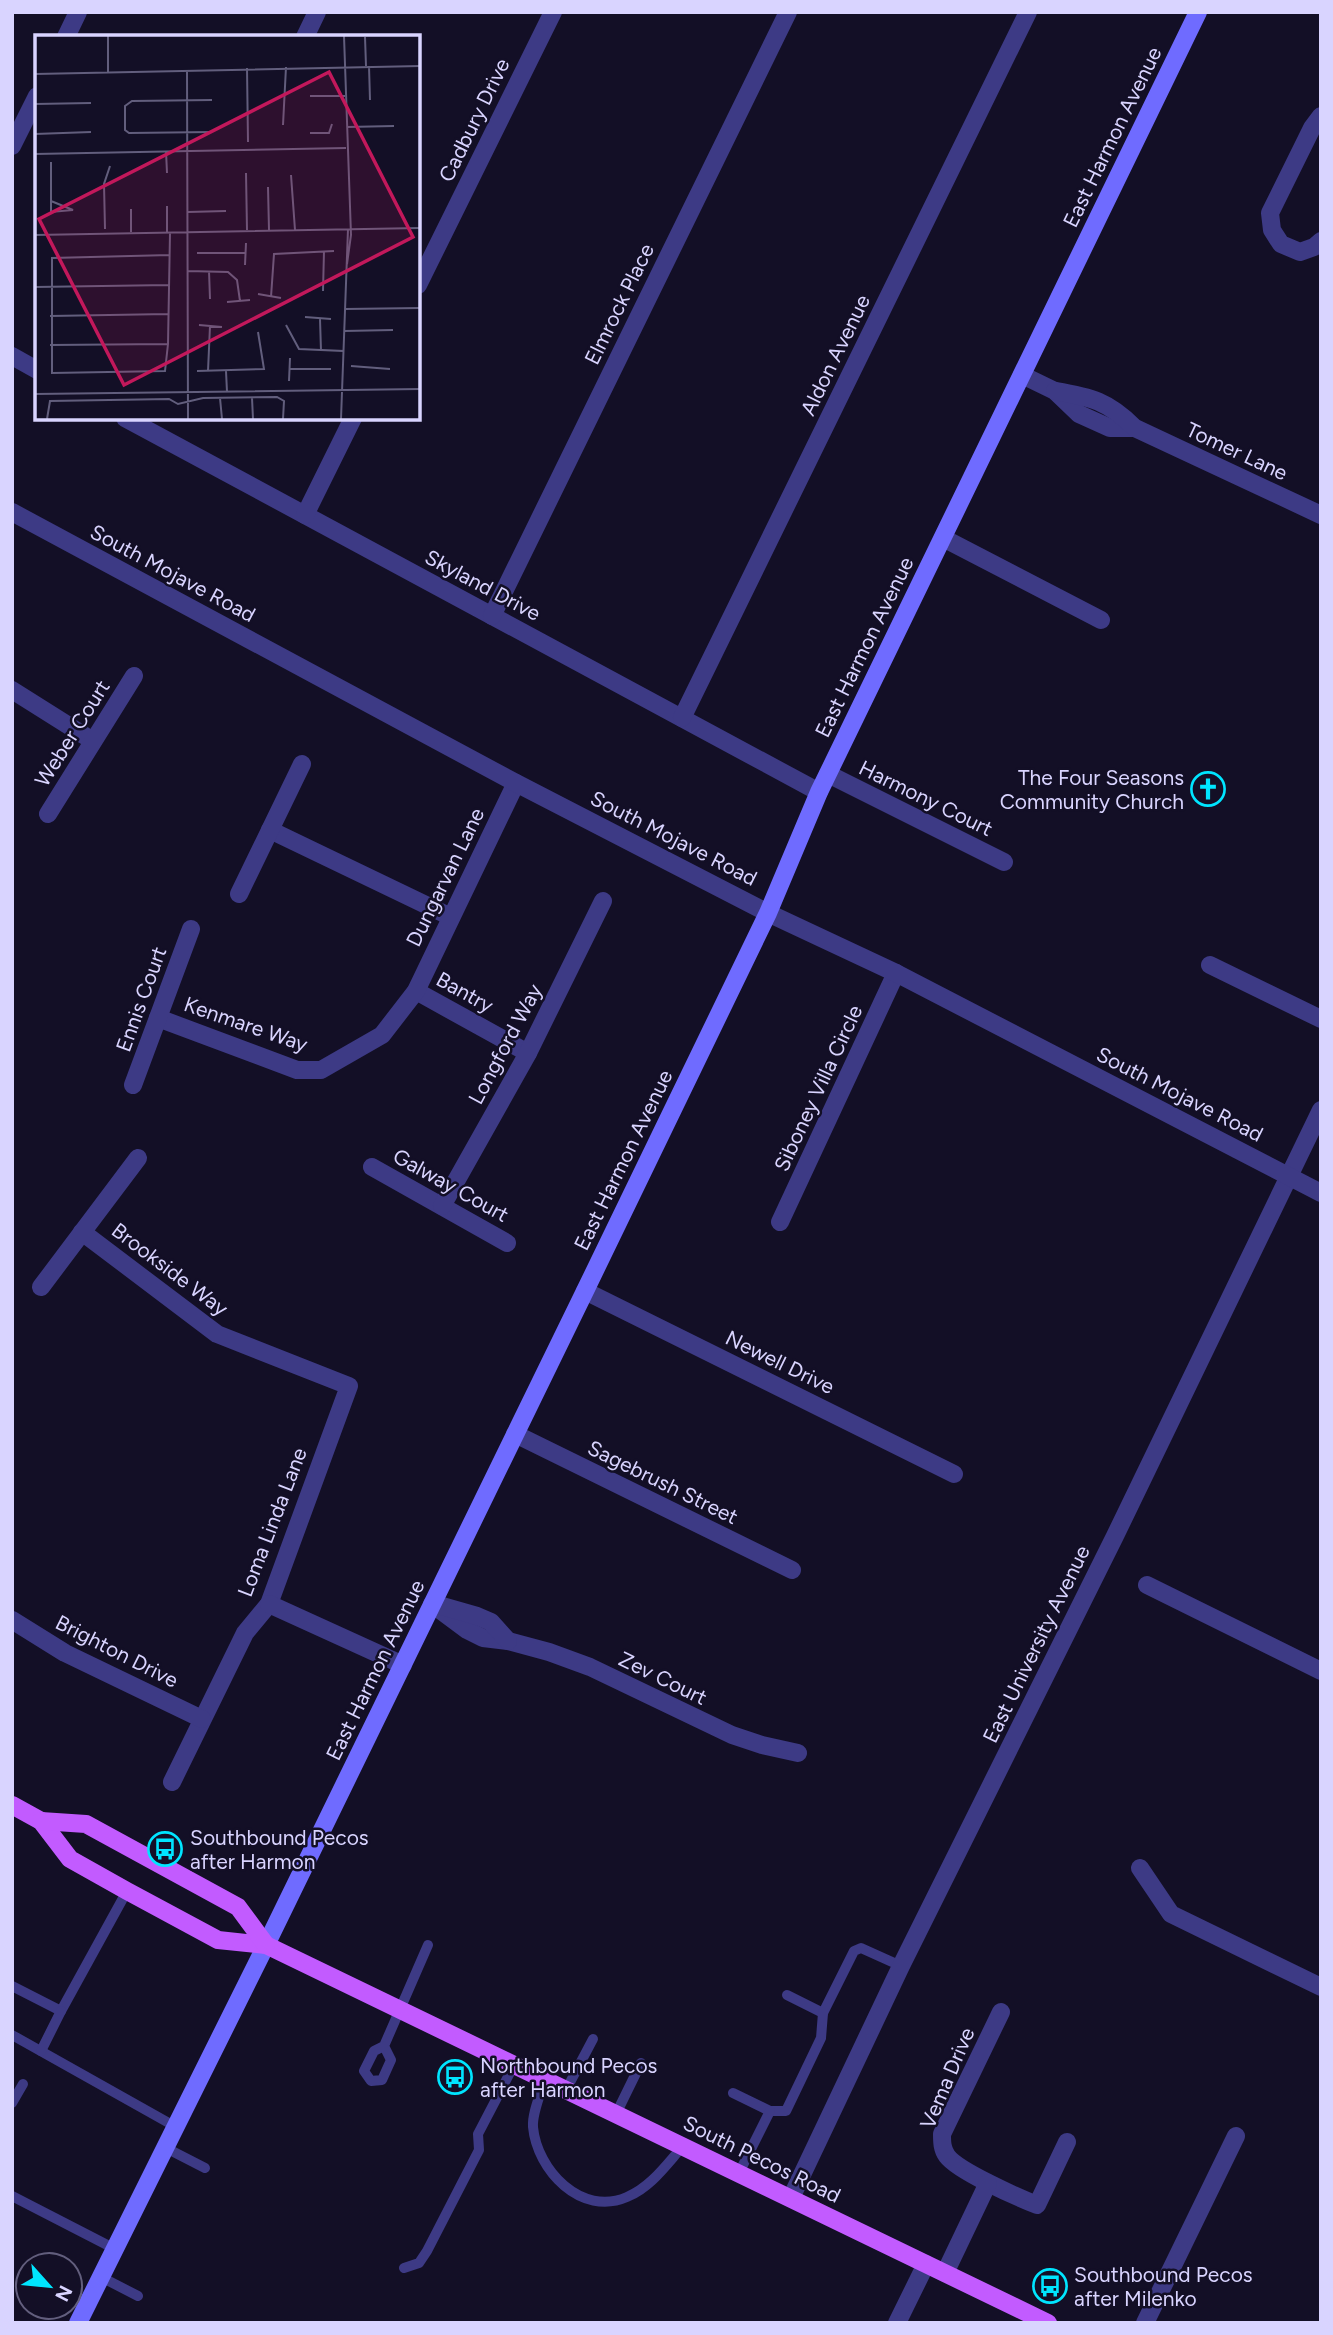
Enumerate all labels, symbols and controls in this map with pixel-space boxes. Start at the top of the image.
inset map [35,35,420,420]
street label: East Harmon Avenue [1057,43,1167,231]
street label: Cadbury Drive [433,54,515,186]
street label: Elmrock Place [579,240,659,368]
street label: Aldon Avenue [795,291,875,419]
street label: Tomer Lane [1182,417,1292,485]
street label: South Mojave Road [86,519,260,627]
street label: Skyland Drive [421,544,545,626]
street label: East Harmon Avenue [809,553,919,741]
street label: Weber Court [29,675,115,791]
street label: Harmony Court [855,755,997,841]
place label: The Four Seasons Community Church [1000,765,1184,814]
church icon: The Four Seasons Community Church [1189,770,1227,808]
street label: South Mojave Road [587,785,761,891]
street label: Dungarvan Lane [401,804,489,950]
street label: Ennis Court [110,943,172,1055]
street label: Bantry [432,966,498,1018]
street label: Longford Way [463,980,547,1108]
street label: Kenmare Way [181,991,311,1057]
street label: Siboney Villa Circle [769,1001,867,1175]
street label: South Mojave Road [1093,1041,1267,1147]
street label: East Harmon Avenue [568,1066,678,1254]
street label: Galway Court [389,1143,513,1227]
street label: Brookside Way [107,1217,233,1321]
street label: Newell Drive [721,1325,839,1399]
street label: Sagebrush Street [584,1435,742,1529]
street label: Loma Linda Lane [232,1444,312,1600]
street label: East University Avenue [977,1541,1095,1747]
street label: East Harmon Avenue [320,1576,430,1764]
street label: Brighton Drive [51,1609,183,1693]
street label: Zev Court [615,1646,711,1710]
place label: Southbound Pecos after Harmon [190,1825,369,1874]
bus stop icon: Southbound Pecos after Harmon [146,1830,184,1868]
street label: Vema Drive [914,2024,980,2132]
place label: Northbound Pecos after Harmon [480,2053,657,2102]
bus stop icon: Northbound Pecos after Harmon [436,2058,474,2096]
street label: South Pecos Road [679,2110,845,2208]
north arrow [14,2251,84,2321]
place label: Southbound Pecos after Milenko [1074,2262,1253,2311]
bus stop icon: Southbound Pecos after Milenko [1031,2267,1069,2305]
text: N [50,2282,77,2305]

